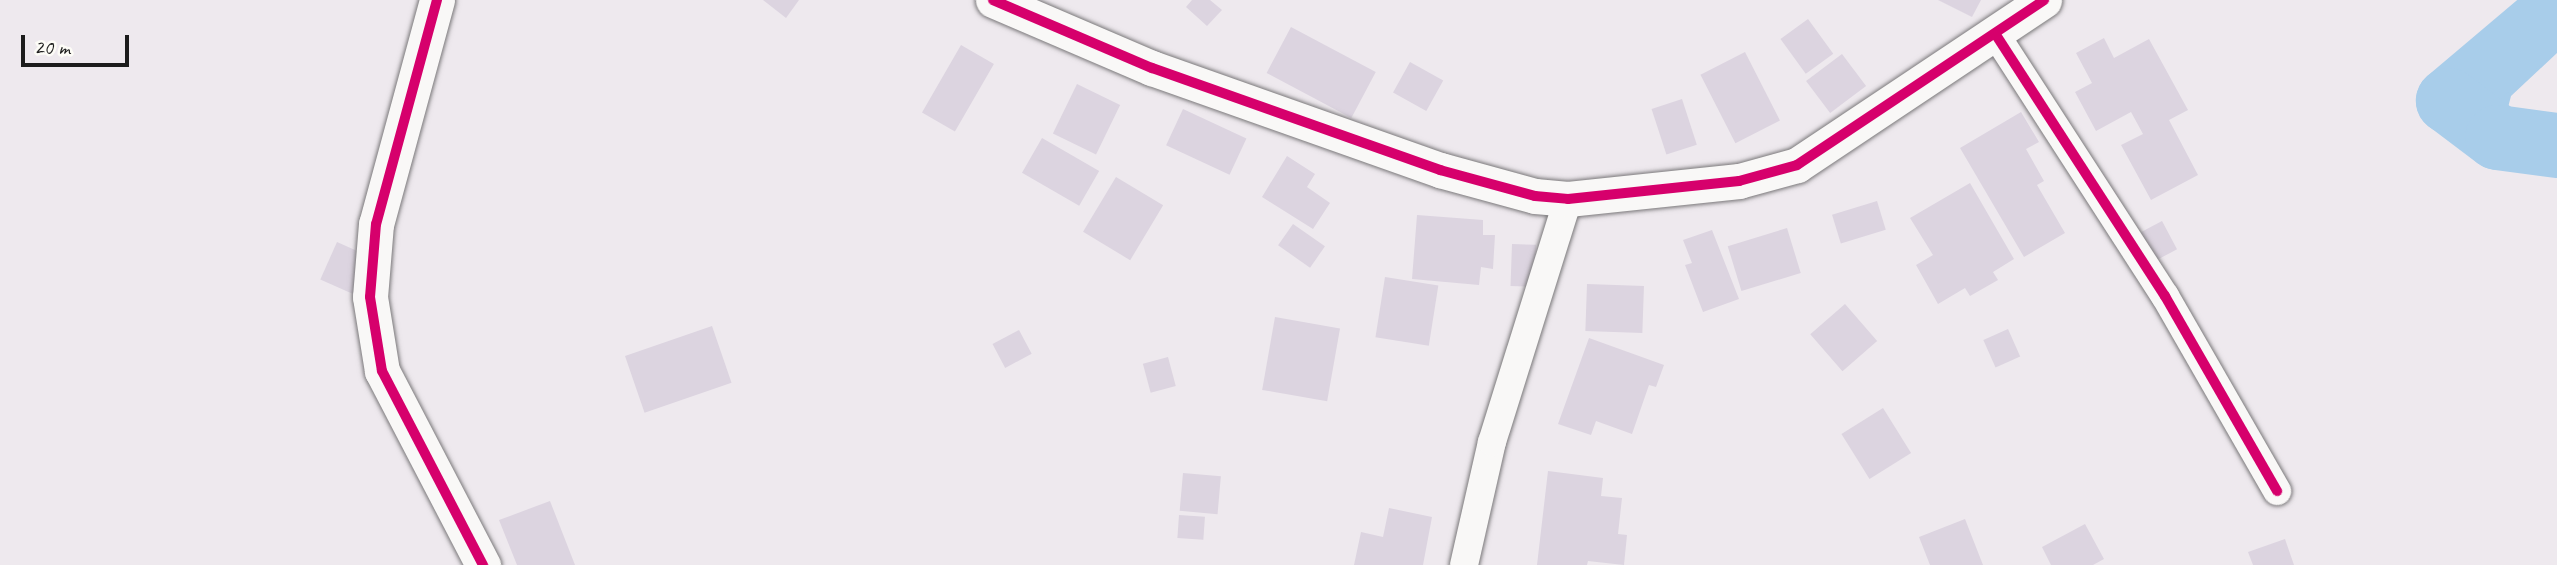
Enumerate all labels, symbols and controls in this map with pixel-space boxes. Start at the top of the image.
scale bar [24,21,133,65]
text: 20 m [34,34,70,60]

